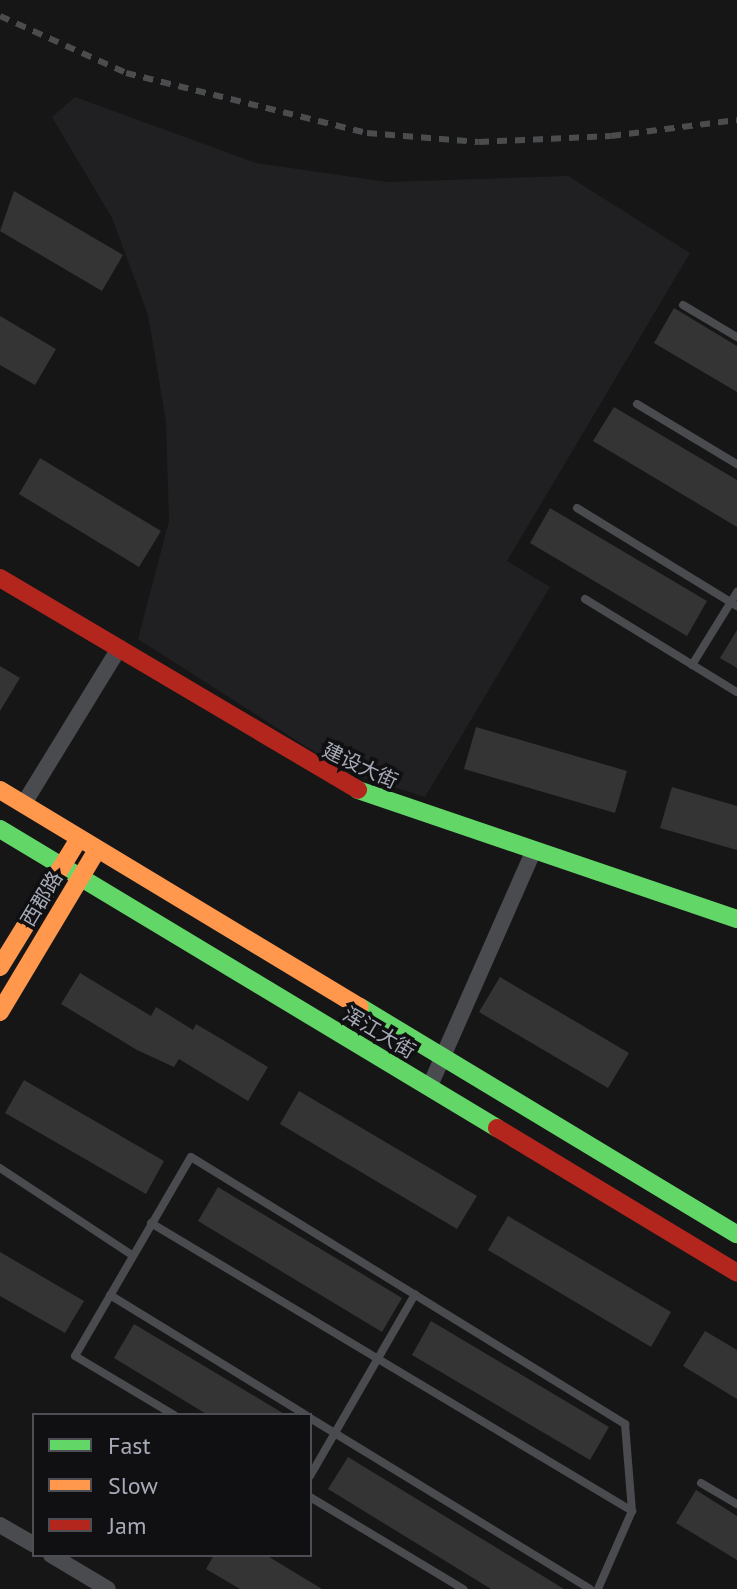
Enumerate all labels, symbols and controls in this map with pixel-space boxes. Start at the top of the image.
street label: 建设大街 [319,738,401,794]
street label: 西郡路 [16,867,68,931]
street label: 浑江大街 [339,1002,419,1064]
legend [32,1413,312,1557]
text: Fast [108,1430,151,1461]
text: Slow [108,1470,158,1501]
text: Jam [108,1510,146,1541]

